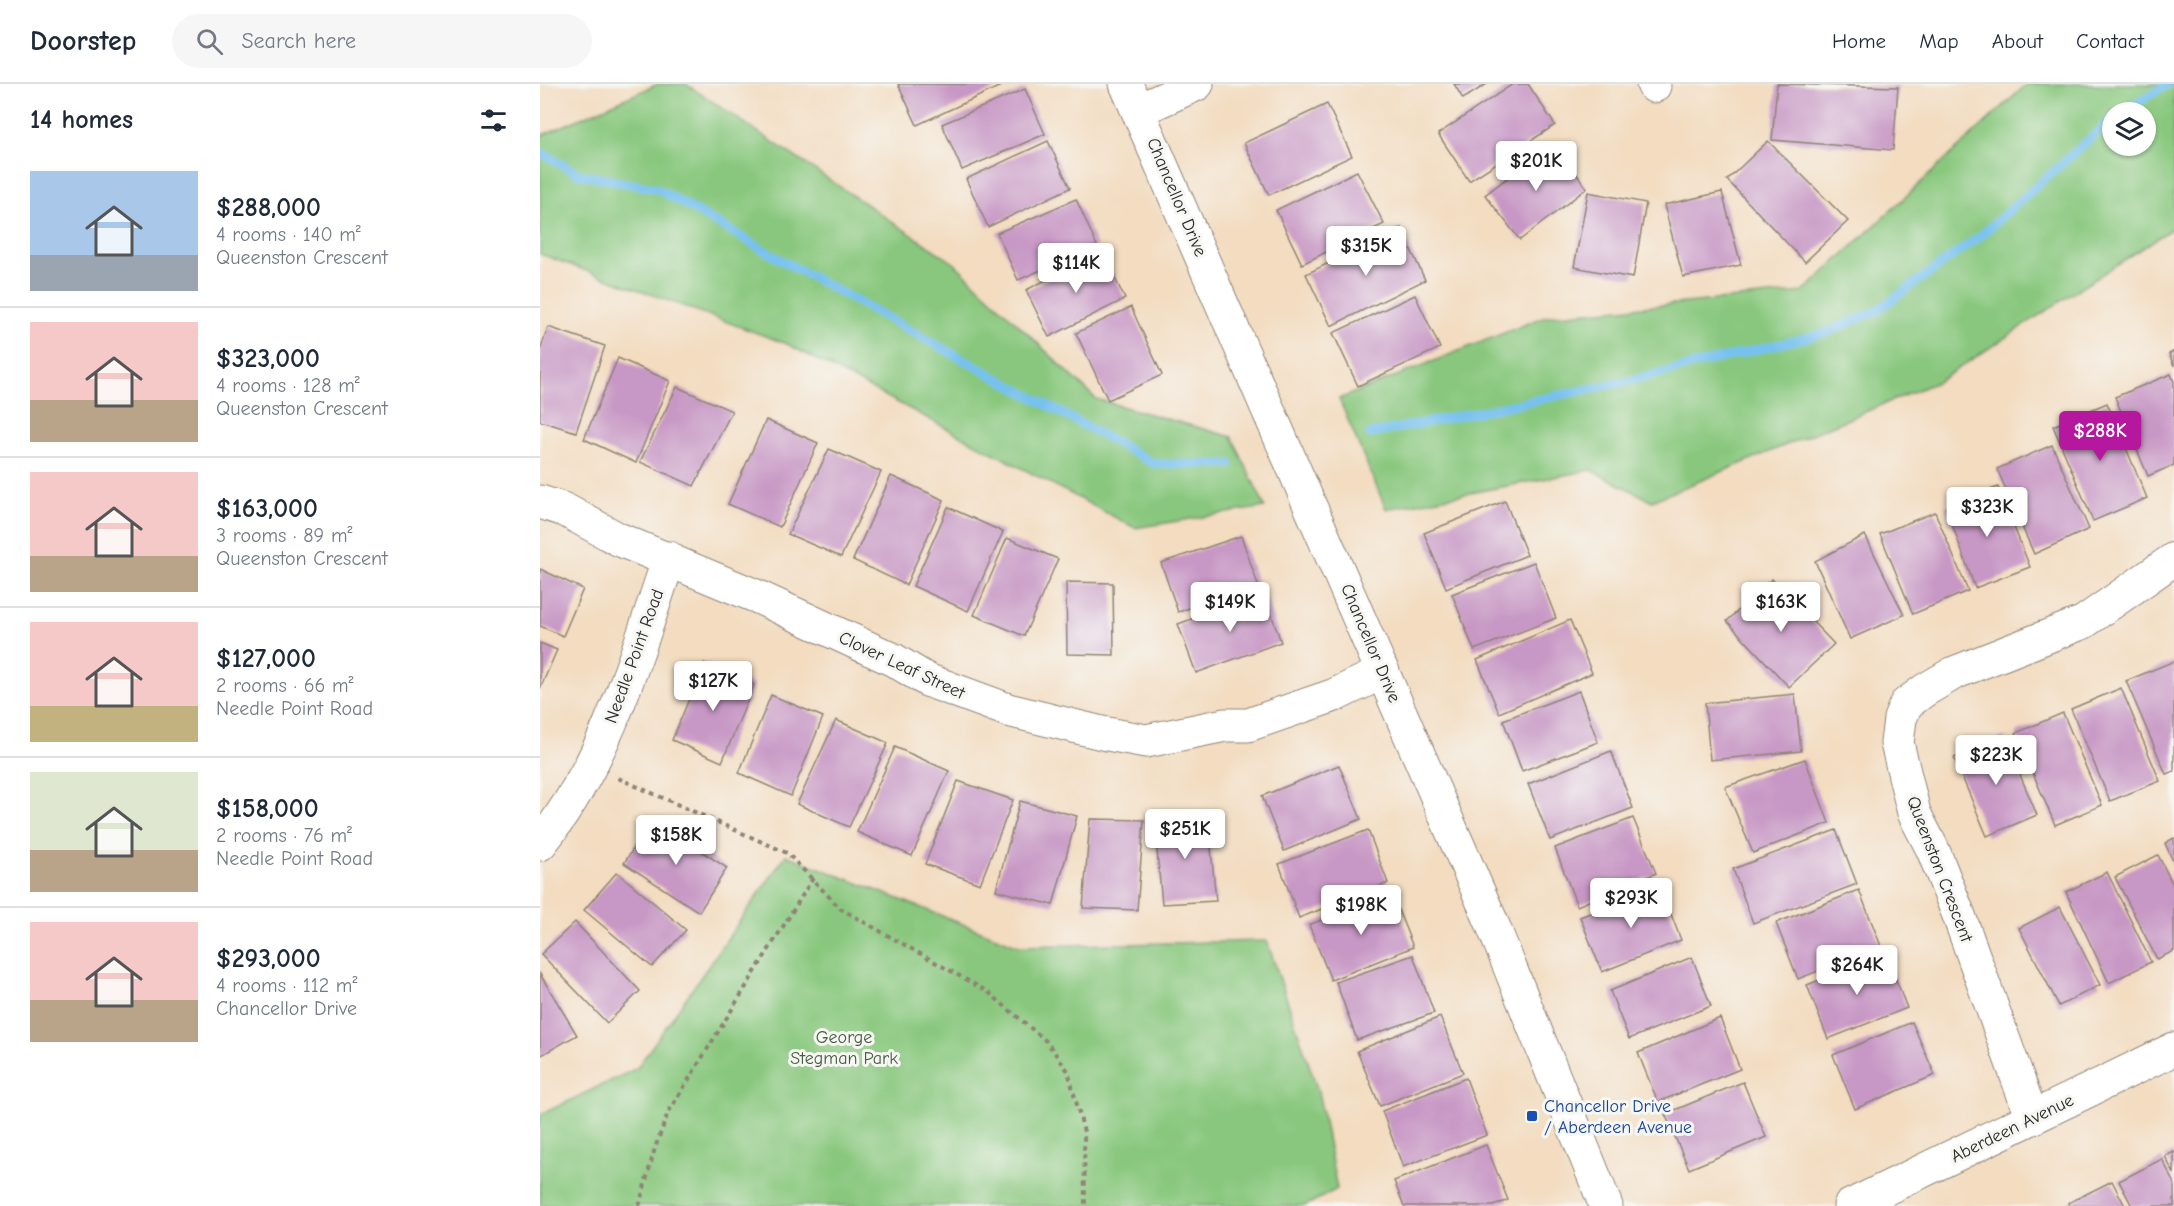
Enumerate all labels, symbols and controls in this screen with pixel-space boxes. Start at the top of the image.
search box [172,14,592,68]
text: Doorstep [30,25,136,57]
icon: search [193,25,226,58]
text: Search here [241,28,356,54]
text: Home [1832,29,1886,53]
text: Map [1919,29,1959,53]
text: About [1992,29,2043,53]
text: Contact [2076,29,2144,53]
map controls [2102,102,2156,156]
button: layers [2102,102,2156,156]
icon: filters [477,104,510,137]
text: 14 homes [30,105,133,135]
street label: Chancellor Drive [1142,135,1211,260]
pin: $201K [1494,141,1578,192]
text: $201K [1510,149,1562,172]
text: $288,000 [216,193,321,223]
icon: home [78,195,150,267]
text: 4 rooms · 140 m² [216,223,361,246]
pin: $315K [1324,226,1408,277]
text: $315K [1340,234,1392,257]
pin: $114K [1034,243,1118,294]
text: Queenston Crescent [216,246,388,269]
text: $114K [1052,251,1100,274]
text: $323,000 [216,344,320,374]
icon: home [78,346,150,418]
text: 4 rooms · 128 m² [216,374,360,397]
text: Queenston Crescent [216,397,388,420]
pin: $288K [2058,411,2142,462]
text: $288K [2073,419,2127,442]
pin: $323K [1945,487,2029,538]
text: $163,000 [216,494,318,524]
text: $323K [1961,495,2013,518]
icon: home [78,496,150,568]
text: 3 rooms · 89 m² [216,524,352,547]
text: Queenston Crescent [216,547,388,570]
street label: Chancellor Drive [1336,581,1405,706]
pin: $149K [1188,582,1272,633]
pin: $163K [1739,582,1823,633]
street label: Needle Point Road [600,586,669,726]
text: $149K [1205,590,1255,613]
text: $163K [1755,590,1807,613]
street label: Clover Leaf Street [835,627,969,704]
text: $127,000 [216,644,316,674]
icon: home [78,646,150,718]
pin: $127K [671,661,755,712]
text: $127K [688,669,738,692]
text: 2 rooms · 66 m² [216,674,354,697]
text: Needle Point Road [216,697,373,720]
pin: $223K [1954,735,2038,786]
text: $223K [1969,743,2023,766]
street label: Queenston Crescent [1902,793,1977,946]
text: $158,000 [216,794,319,824]
icon: home [78,796,150,868]
pin: $251K [1143,809,1227,860]
pin: $158K [634,815,718,866]
text: $251K [1159,817,1211,840]
text: $158K [650,823,702,846]
text: 2 rooms · 76 m² [216,824,352,847]
text: Needle Point Road [216,847,373,870]
pin: $293K [1589,878,1673,929]
pin: $198K [1319,885,1403,936]
text: $293K [1604,886,1658,909]
text: $198K [1335,893,1387,916]
text: $293,000 [216,944,321,974]
pin: $264K [1815,945,1899,996]
icon: home [78,946,150,1018]
text: $264K [1830,953,1884,976]
text: 4 rooms · 112 m² [216,974,357,997]
text: Chancellor Drive [216,997,357,1020]
park label: George Stegman Park [790,1027,898,1069]
street label: Aberdeen Avenue [1947,1090,2077,1167]
place label: Chancellor Drive / Aberdeen Avenue [1544,1096,1692,1138]
marker: Chancellor Drive / Aberdeen Avenue [1525,1109,1539,1123]

